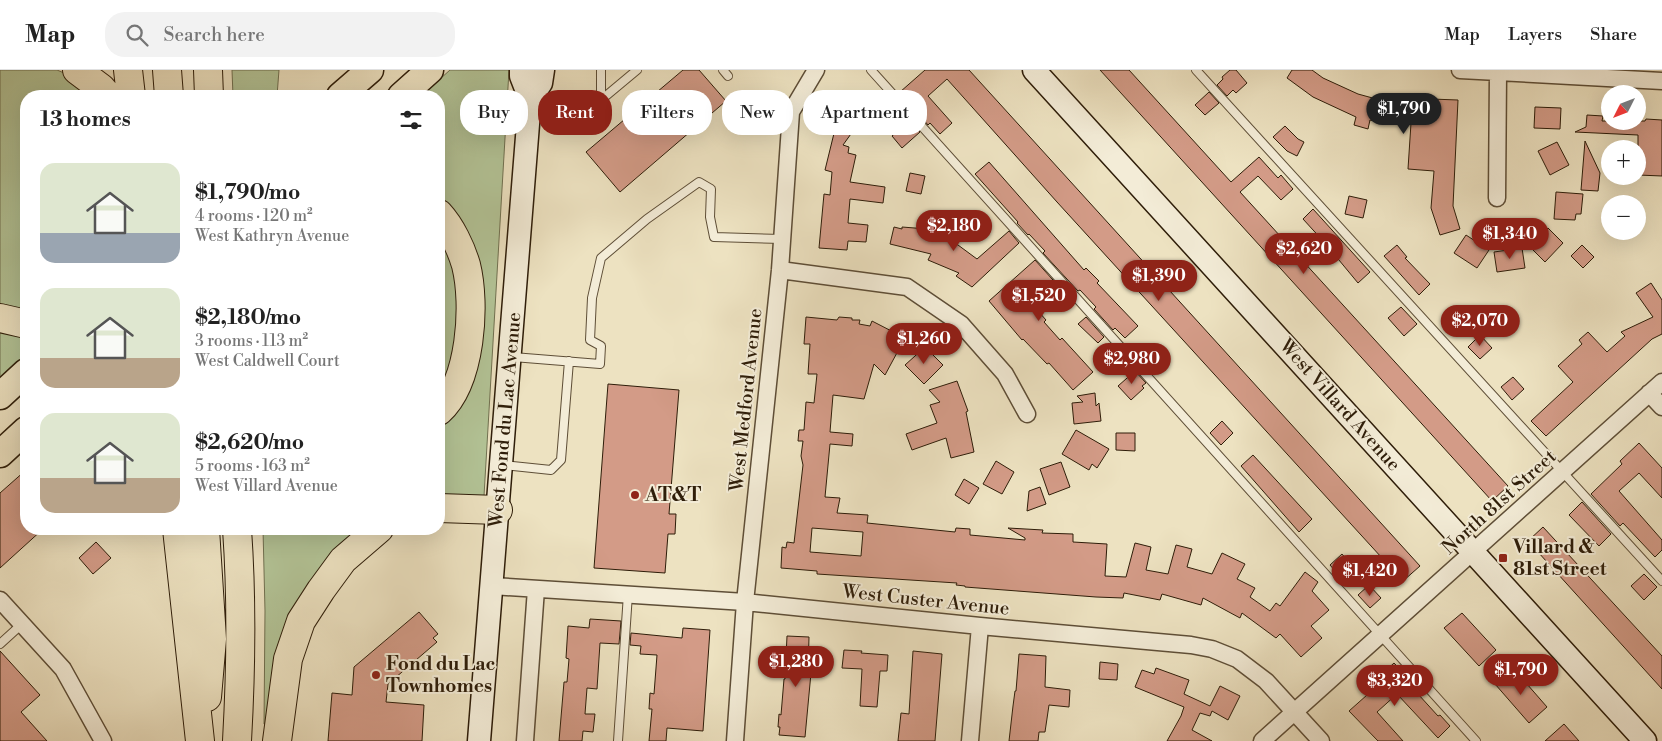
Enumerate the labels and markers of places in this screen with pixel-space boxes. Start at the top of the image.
pin: $1,790 [1363,92,1445,135]
pin: $2,180 [913,210,995,252]
pin: $1,340 [1469,218,1551,260]
pin: $2,620 [1263,232,1345,275]
pin: $1,390 [1118,260,1200,302]
pin: $1,520 [998,280,1080,322]
pin: $2,070 [1439,304,1521,347]
pin: $1,260 [883,322,965,365]
pin: $2,980 [1091,342,1173,385]
place label: AT&T [644,483,702,507]
marker: AT&T [629,489,641,501]
place label: Villard & 81st Street [1512,535,1607,581]
marker: Villard & 81st Street [1497,552,1509,564]
pin: $1,420 [1329,554,1411,597]
pin: $1,280 [755,646,837,688]
place label: Fond du Lac Townhomes [386,652,496,698]
pin: $1,790 [1480,654,1562,696]
pin: $3,320 [1354,664,1436,707]
marker: Fond du Lac Townhomes [370,669,382,681]

